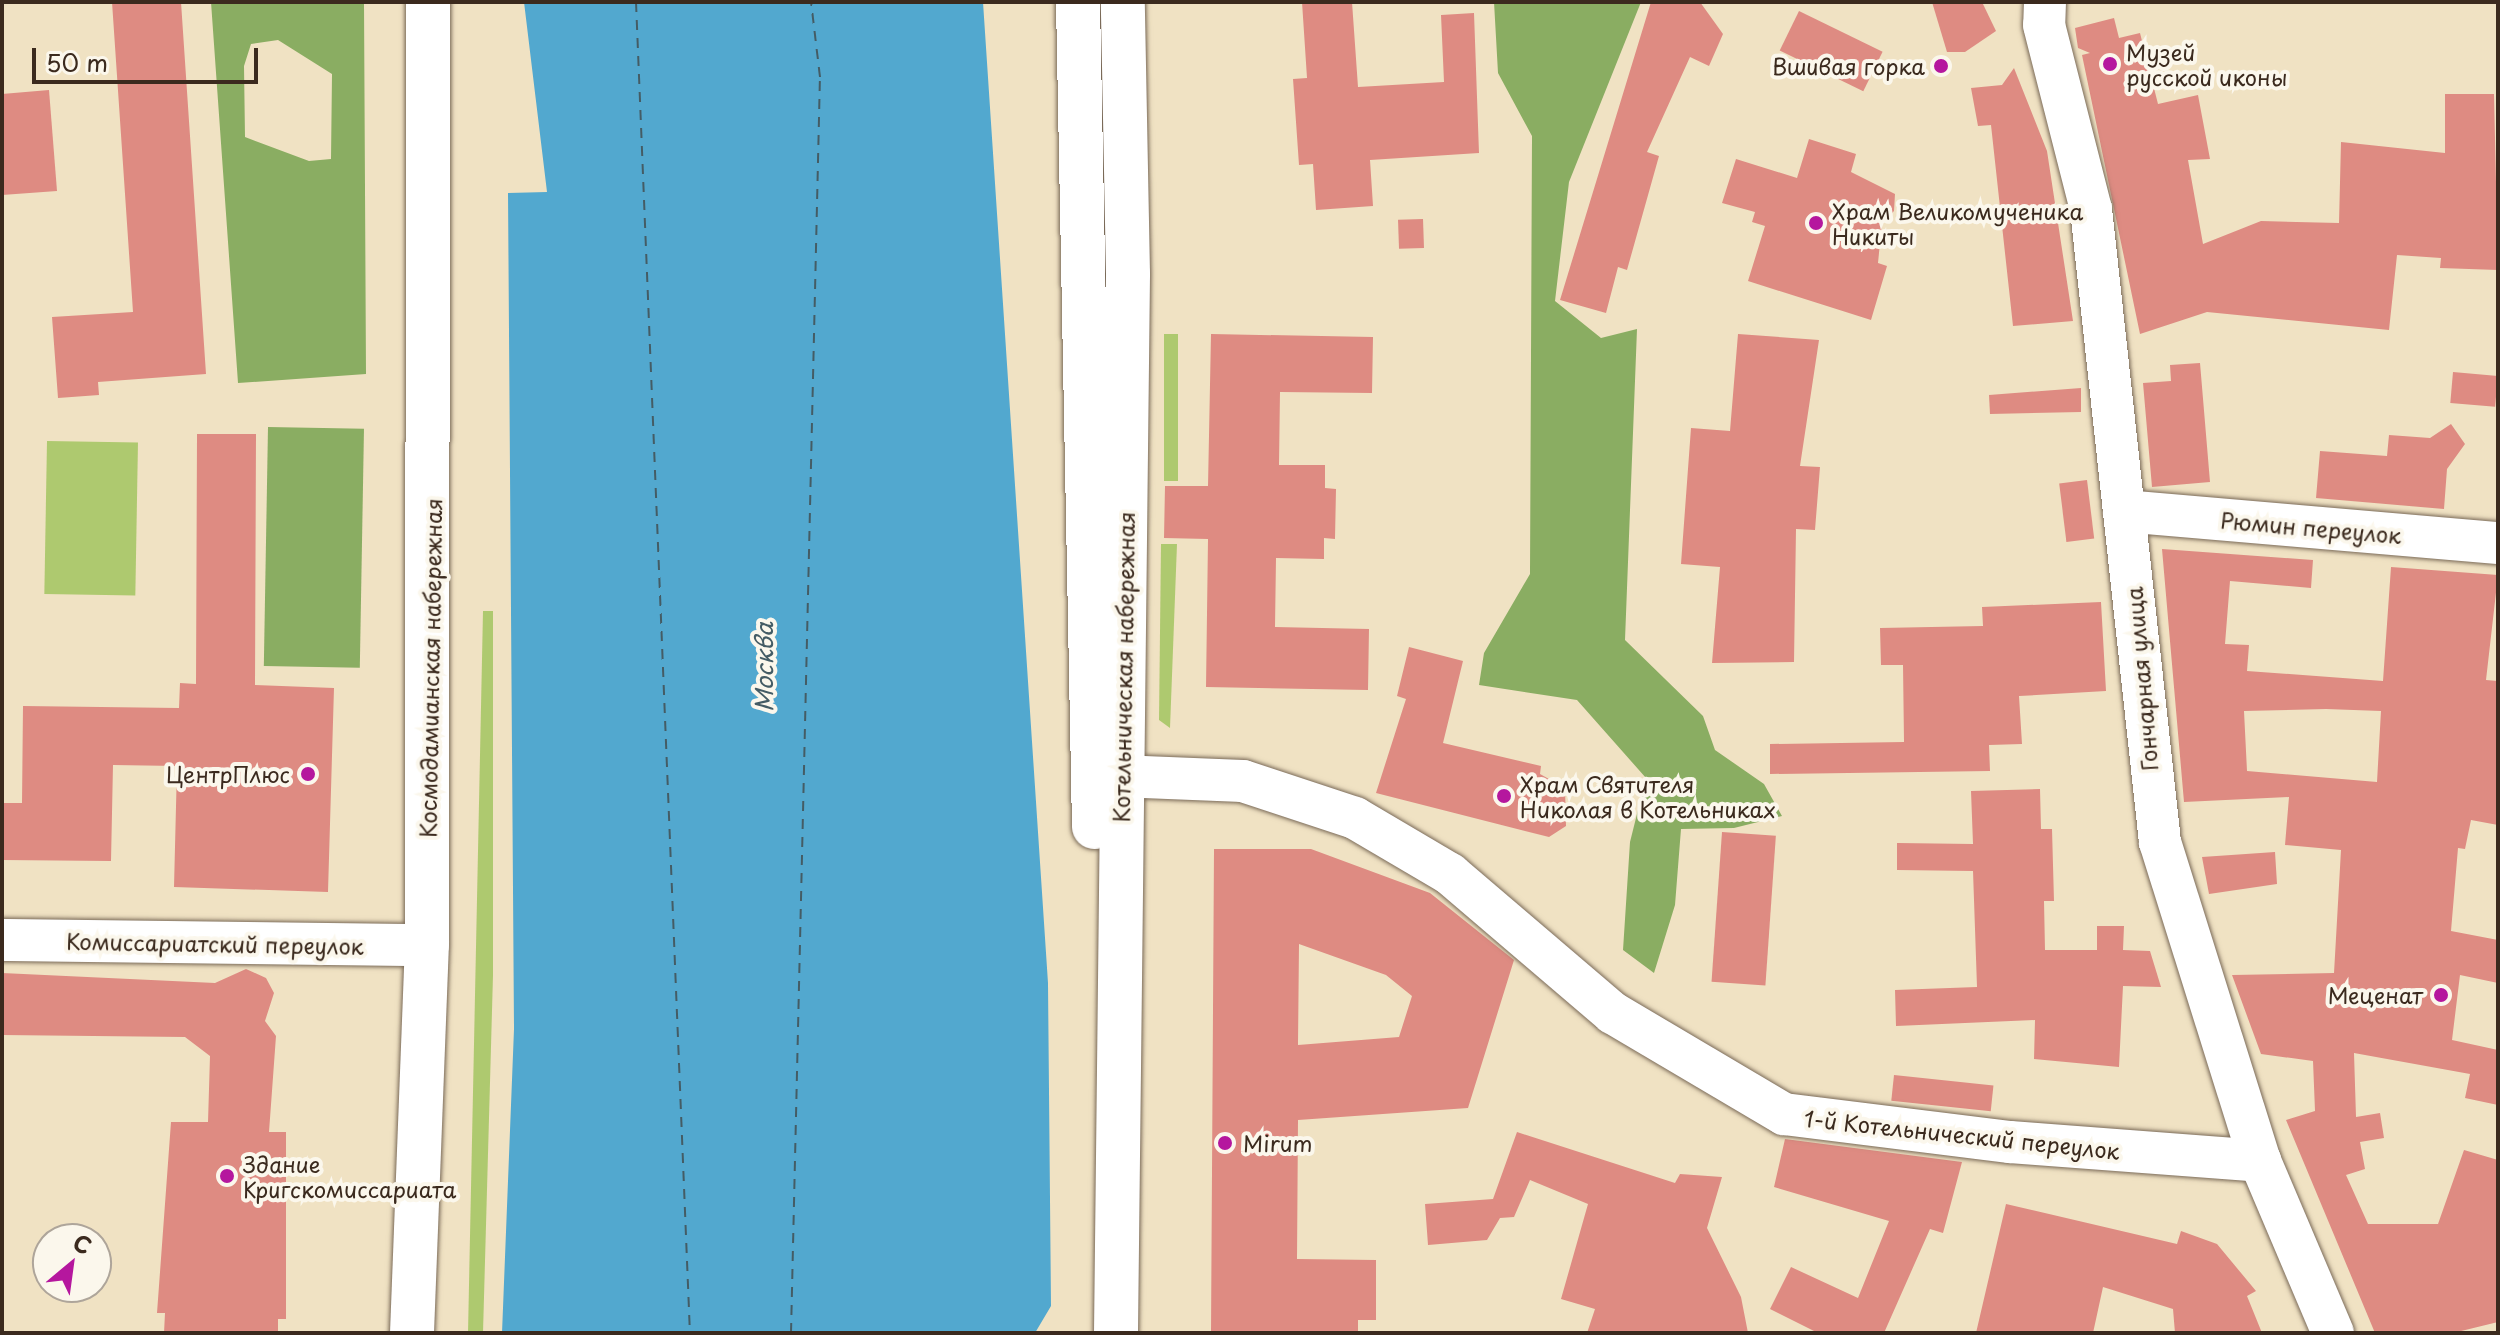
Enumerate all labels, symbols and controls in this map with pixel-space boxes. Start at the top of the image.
scale bar [36,32,262,82]
place label: Музей русской иконы [2126,38,2288,90]
text: 50 m [46,44,108,80]
place label: Вшивая горка [1772,53,1925,79]
marker: Музей русской иконы [2101,55,2119,73]
marker: Вшивая горка [1932,57,1950,75]
place label: Храм Великомученика Никиты [1832,197,2083,248]
marker: Храм Великомученика Никиты [1807,214,1825,232]
street label: Космодамианская набережная [414,498,446,838]
street label: Рюмин переулок [2220,506,2402,548]
street label: Котельническая набережная [1107,511,1139,823]
street label: Гончарная улица [2120,585,2162,773]
water label: Москва [750,622,778,712]
place label: ЦентрПлюс [166,761,290,787]
marker: ЦентрПлюс [297,763,319,785]
place label: Храм Святителя Николая в Котельниках [1520,770,1776,822]
marker: Храм Святителя Николая в Котельниках [1495,787,1513,805]
street label: Комиссариатский переулок [66,927,364,959]
place label: Меценат [2328,982,2423,1008]
marker: Меценат [2430,984,2452,1006]
street label: 1-й Котельнический переулок [1803,1104,2121,1164]
place label: Mirum [1243,1130,1313,1156]
marker: Mirum [1214,1132,1236,1154]
place label: Здание Кригскомиссариата [243,1150,456,1202]
marker: Здание Кригскомиссариата [218,1167,236,1185]
north arrow [32,1223,112,1303]
text: С [68,1225,98,1262]

